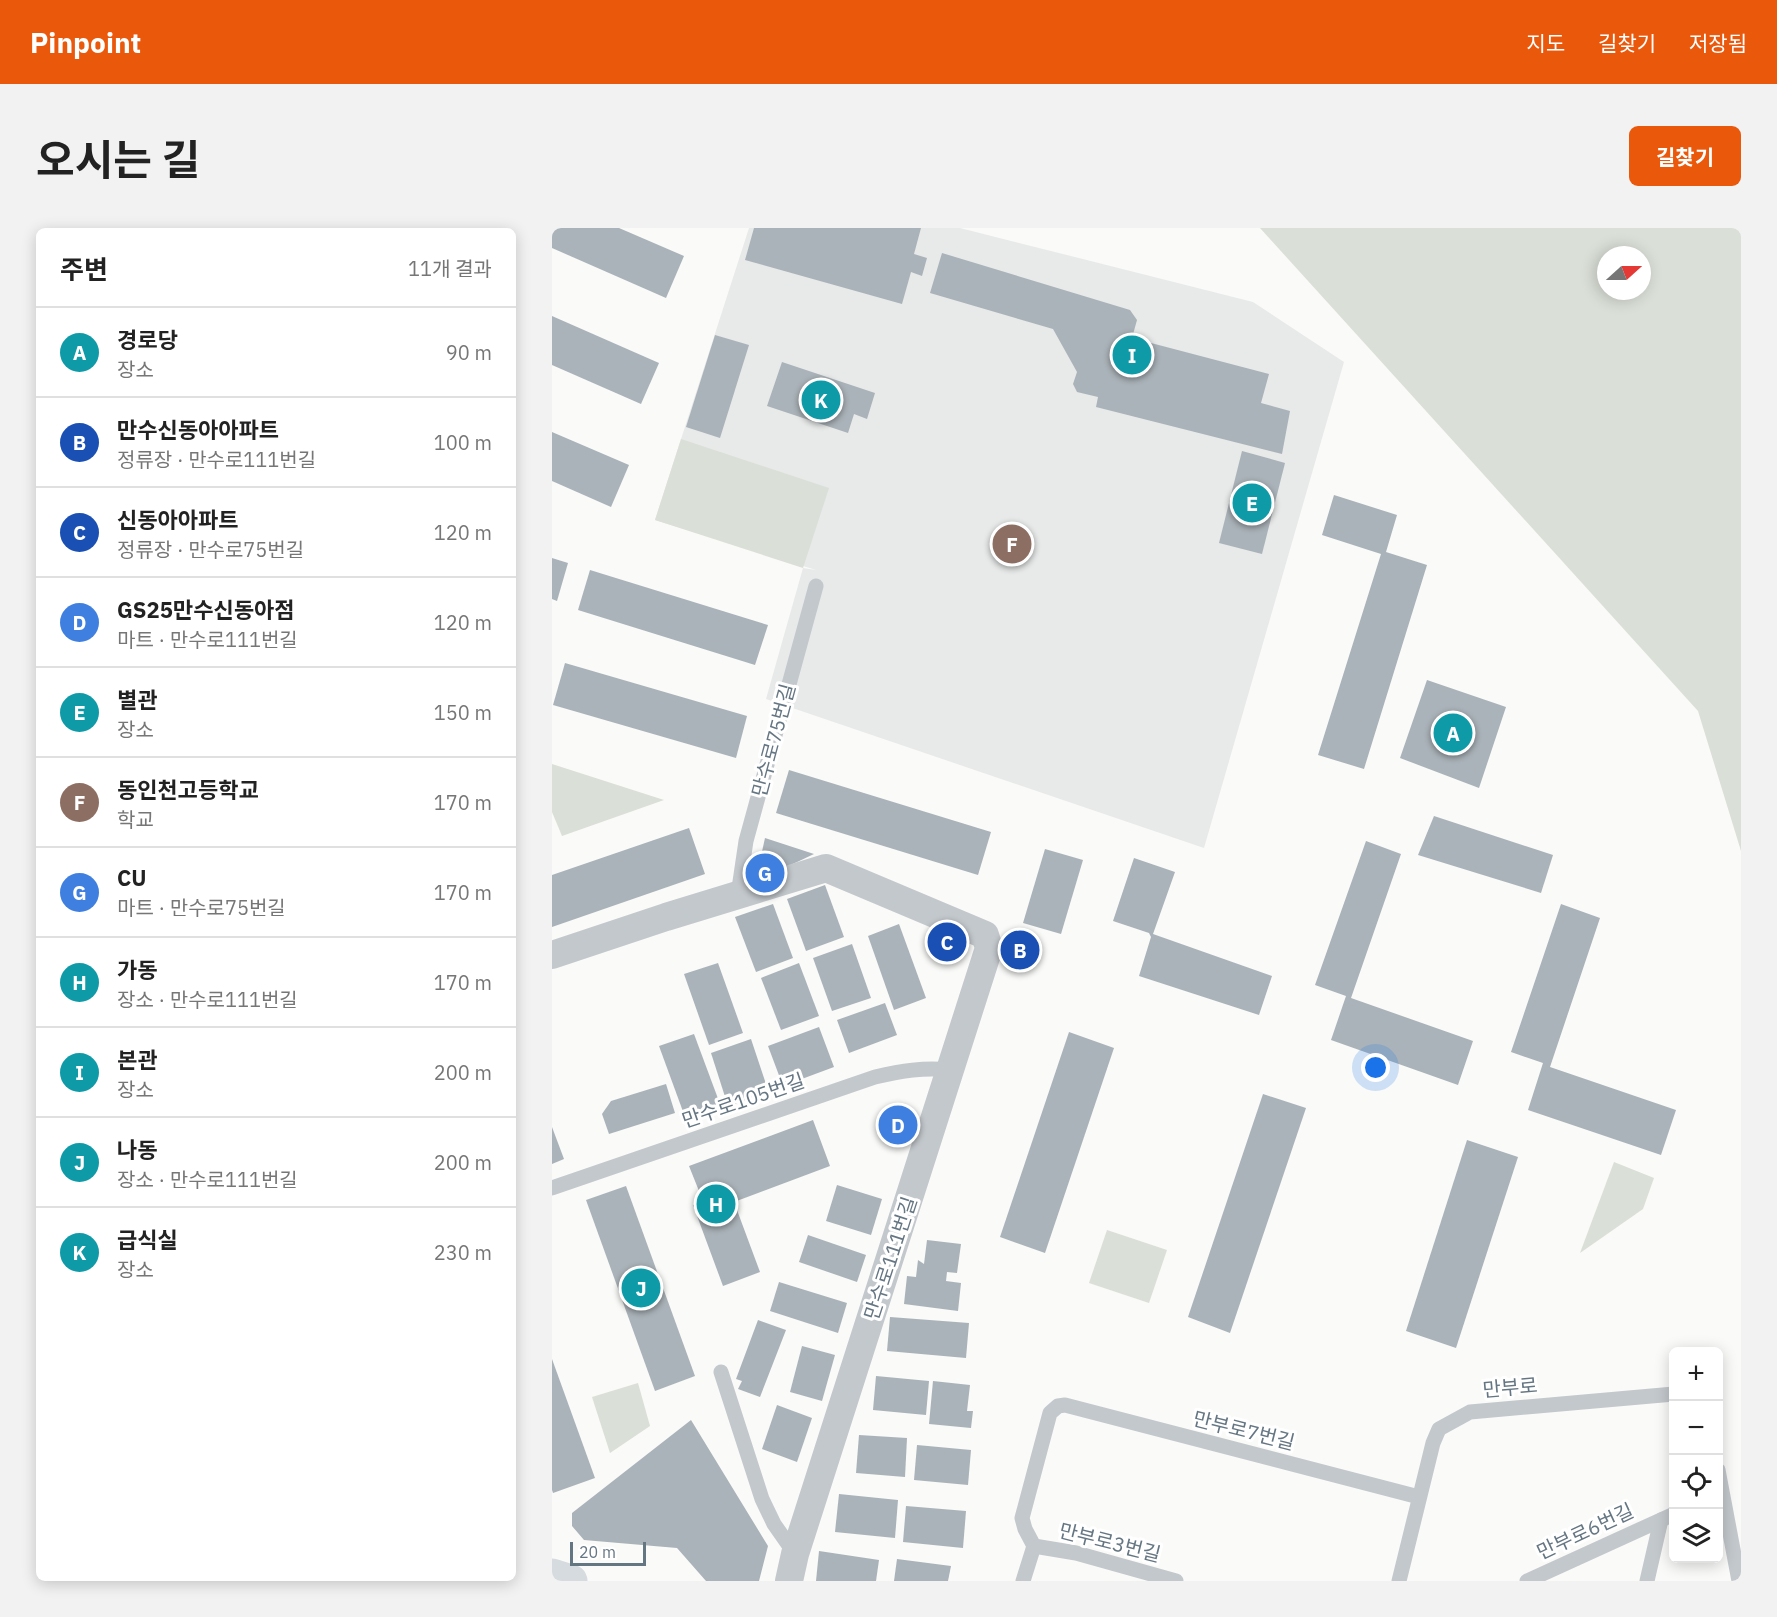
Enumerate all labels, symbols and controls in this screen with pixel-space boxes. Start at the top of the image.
text: Pinpoint [30,24,141,61]
text: 지도 [1526,29,1565,57]
text: 길찾기 [1598,29,1656,57]
text: 저장됨 [1689,29,1747,57]
button: 길찾기 [1629,126,1741,186]
text: 오시는 길 [36,132,200,187]
north arrow [1597,246,1651,300]
text: 주변 [60,252,108,286]
text: 11개 결과 [408,255,492,282]
text: 경로당 [117,325,178,354]
pin: I [1112,332,1152,378]
text: A [73,339,86,366]
text: 90 m [446,339,492,366]
text: 장소 [117,356,154,383]
pin: K [802,378,840,423]
text: 만수신동아아파트 [117,415,279,444]
text: B [73,429,86,456]
text: 100 m [434,429,492,456]
text: 정류장 · 만수로111번길 [117,446,316,473]
pin: E [1232,480,1272,526]
text: 신동아아파트 [117,505,238,534]
text: C [73,519,86,546]
text: 120 m [434,519,492,546]
pin: F [992,522,1032,566]
text: 정류장 · 만수로75번길 [117,536,304,563]
text: GS25만수신동아점 [117,595,294,624]
text: D [73,609,86,636]
text: 120 m [434,609,492,636]
text: 마트 · 만수로111번길 [117,626,298,653]
street label: 만수로75번길 [745,680,801,800]
text: 별관 [117,685,157,714]
text: E [73,699,86,726]
text: 150 m [434,699,492,726]
pin: A [1434,710,1472,756]
text: 장소 [117,716,154,743]
text: 동인천고등학교 [117,775,259,804]
text: F [74,789,85,816]
text: 170 m [434,789,492,816]
text: 학교 [117,806,154,833]
pin: G [746,850,784,896]
text: CU [117,863,147,892]
text: G [72,879,87,906]
text: 170 m [434,879,492,906]
text: 마트 · 만수로75번길 [117,894,286,921]
pin: C [928,920,966,964]
pin: B [1000,928,1040,972]
text: 가동 [117,955,157,984]
text: H [72,969,87,996]
text: 170 m [434,969,492,996]
text: 장소 · 만수로111번길 [117,986,298,1013]
text: 본관 [117,1045,157,1074]
your location [1361,1053,1390,1082]
text: I [75,1059,84,1086]
text: 200 m [434,1059,492,1086]
street label: 만수로105번길 [678,1066,808,1134]
text: 장소 [117,1076,154,1103]
pin: D [878,1102,918,1148]
text: 나동 [117,1135,157,1164]
text: J [74,1149,85,1176]
text: 200 m [434,1149,492,1176]
text: 장소 · 만수로111번길 [117,1166,298,1193]
pin: H [696,1182,736,1226]
street label: 만수로111번길 [857,1193,923,1323]
text: 급식실 [117,1225,178,1254]
text: K [73,1239,86,1266]
text: 230 m [434,1239,492,1266]
text: 장소 [117,1256,154,1283]
pin: J [622,1266,661,1310]
map controls [1669,1347,1723,1563]
button: + [1669,1347,1723,1401]
street label: 만부로 [1481,1371,1539,1403]
button: − [1669,1401,1723,1455]
street label: 만부로7번길 [1190,1404,1298,1456]
button: locate [1669,1455,1723,1509]
street label: 만부로6번길 [1532,1497,1638,1565]
button: layers [1669,1509,1723,1563]
street label: 만부로3번길 [1056,1516,1164,1568]
scale bar [570,1539,646,1566]
text: 20 m [579,1542,616,1562]

